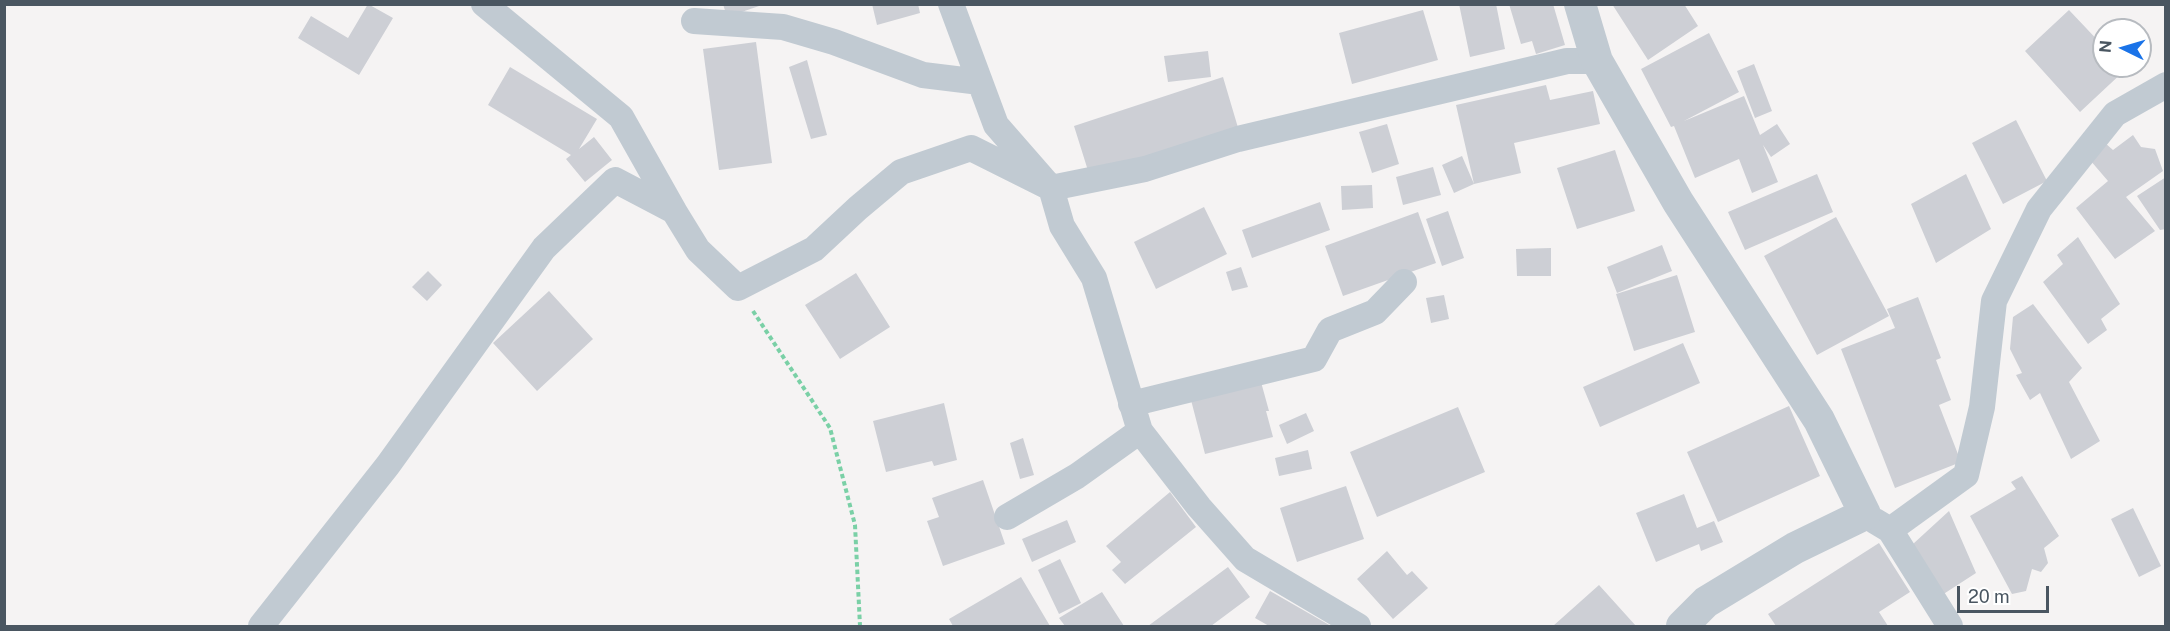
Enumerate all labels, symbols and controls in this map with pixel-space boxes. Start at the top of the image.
north arrow [2092,18,2152,78]
text: N [2096,40,2116,54]
scale bar [1960,574,2052,612]
text: 20 m [1968,586,2010,607]

